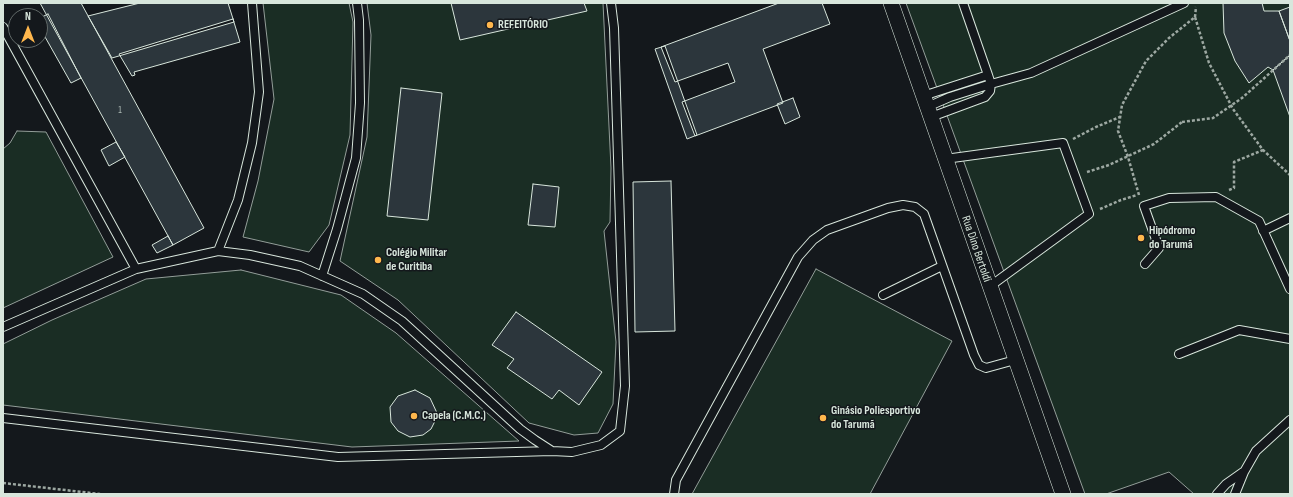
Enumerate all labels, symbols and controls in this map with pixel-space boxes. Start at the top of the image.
north arrow [8,8,48,48]
text: N [25,10,31,23]
place label: REFEITÓRIO [498,18,548,32]
marker: REFEITÓRIO [485,20,495,30]
house number: 1 [118,104,122,116]
street label: Rua Dino Bertoldi [958,214,994,284]
place label: Hipódromo do Tarumã [1149,224,1195,252]
marker: Hipódromo do Tarumã [1136,233,1146,243]
place label: Colégio Militar de Curitiba [386,246,447,274]
marker: Colégio Militar de Curitiba [373,255,383,265]
place label: Ginásio Poliesportivo do Tarumã [831,404,920,432]
place label: Capela (C.M.C.) [422,409,486,423]
marker: Capela (C.M.C.) [409,411,419,421]
marker: Ginásio Poliesportivo do Tarumã [818,413,828,423]

